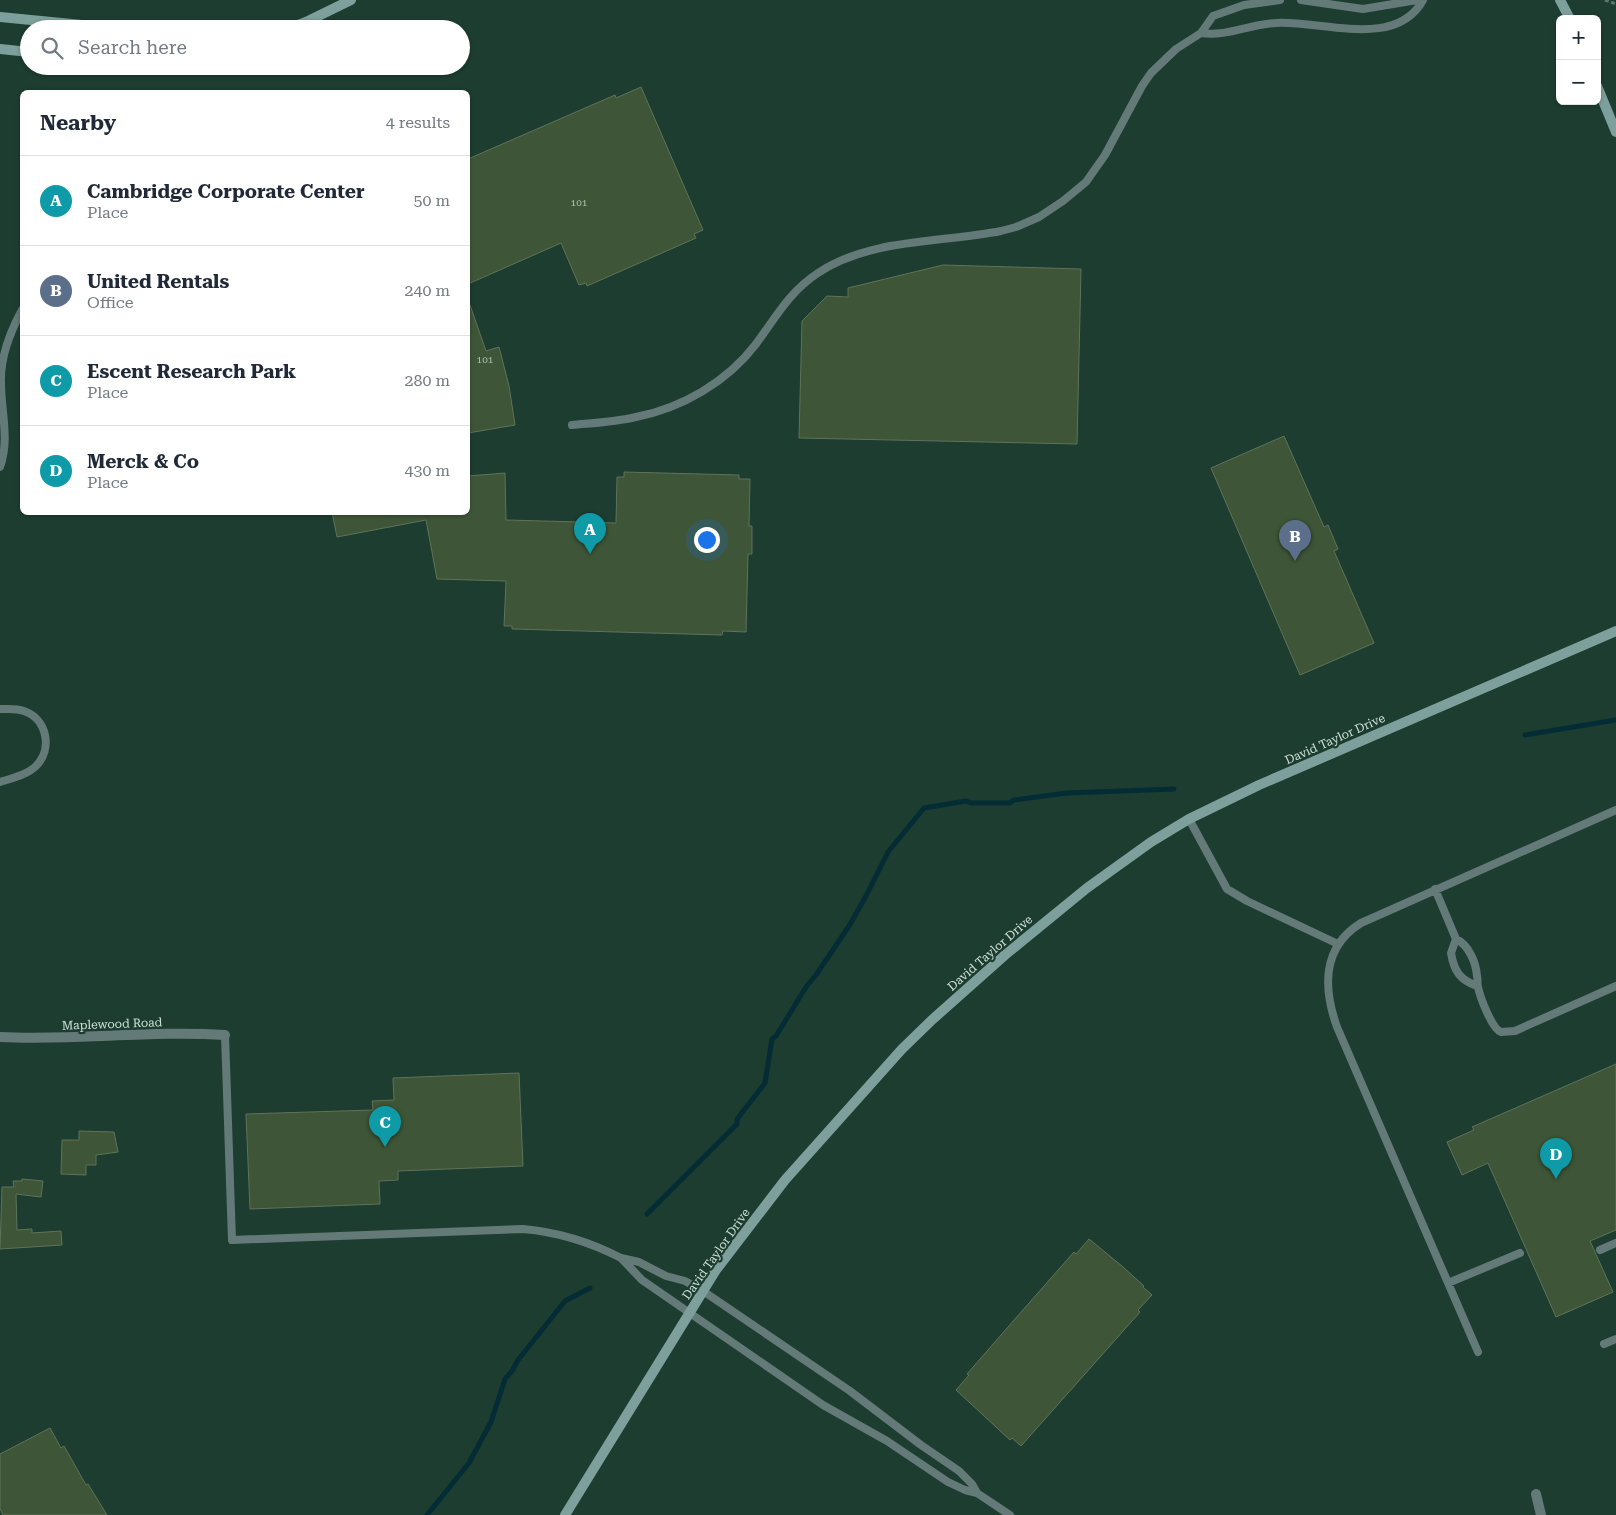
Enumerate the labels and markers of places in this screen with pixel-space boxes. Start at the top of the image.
pin: A [574,513,606,554]
pin: B [1279,520,1311,561]
pin: C [369,1106,401,1147]
pin: D [1540,1138,1572,1179]

